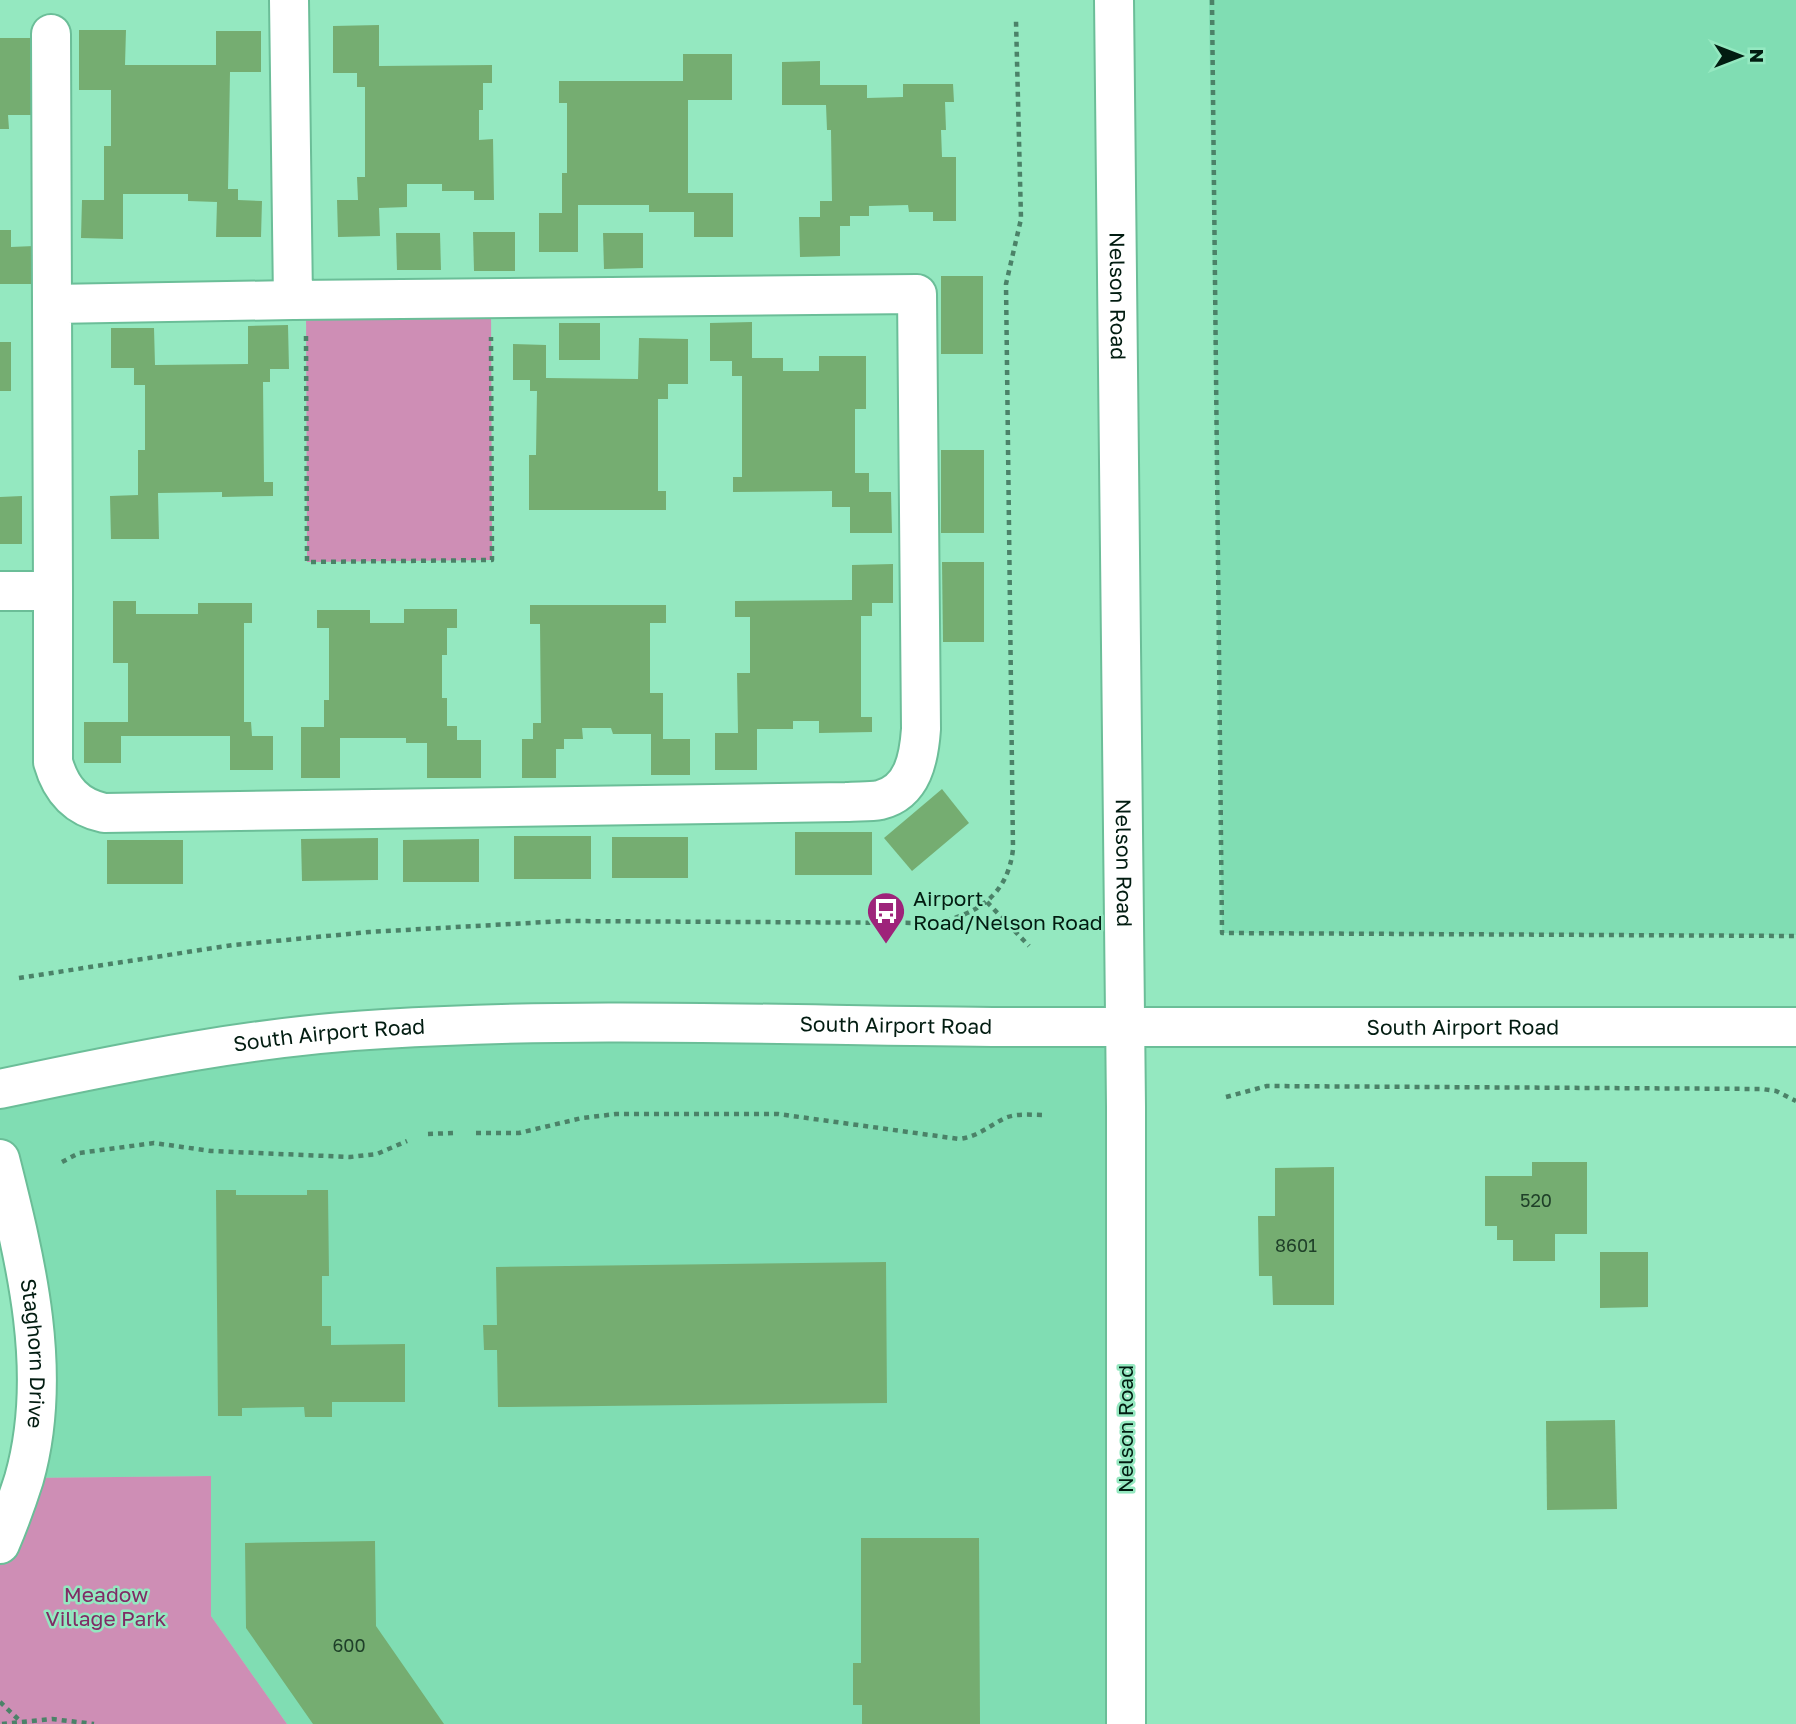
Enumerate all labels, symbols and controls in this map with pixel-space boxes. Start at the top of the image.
north arrow [1705,21,1775,91]
text: N [1746,49,1769,63]
street label: Nelson Road [1105,232,1132,360]
street label: Nelson Road [1111,799,1138,927]
place label: Airport Road/Nelson Road [913,885,1103,935]
bus stop icon: Airport Road/Nelson Road [865,890,907,945]
street label: South Airport Road [799,1010,992,1039]
street label: South Airport Road [231,1013,426,1057]
street label: South Airport Road [1366,1013,1559,1040]
house number: 520 [1520,1189,1552,1211]
house number: 8601 [1275,1234,1317,1256]
street label: Staghorn Drive [15,1277,51,1430]
street label: Nelson Road [1112,1365,1138,1493]
park label: Meadow Village Park [46,1581,167,1631]
house number: 600 [332,1634,366,1656]

